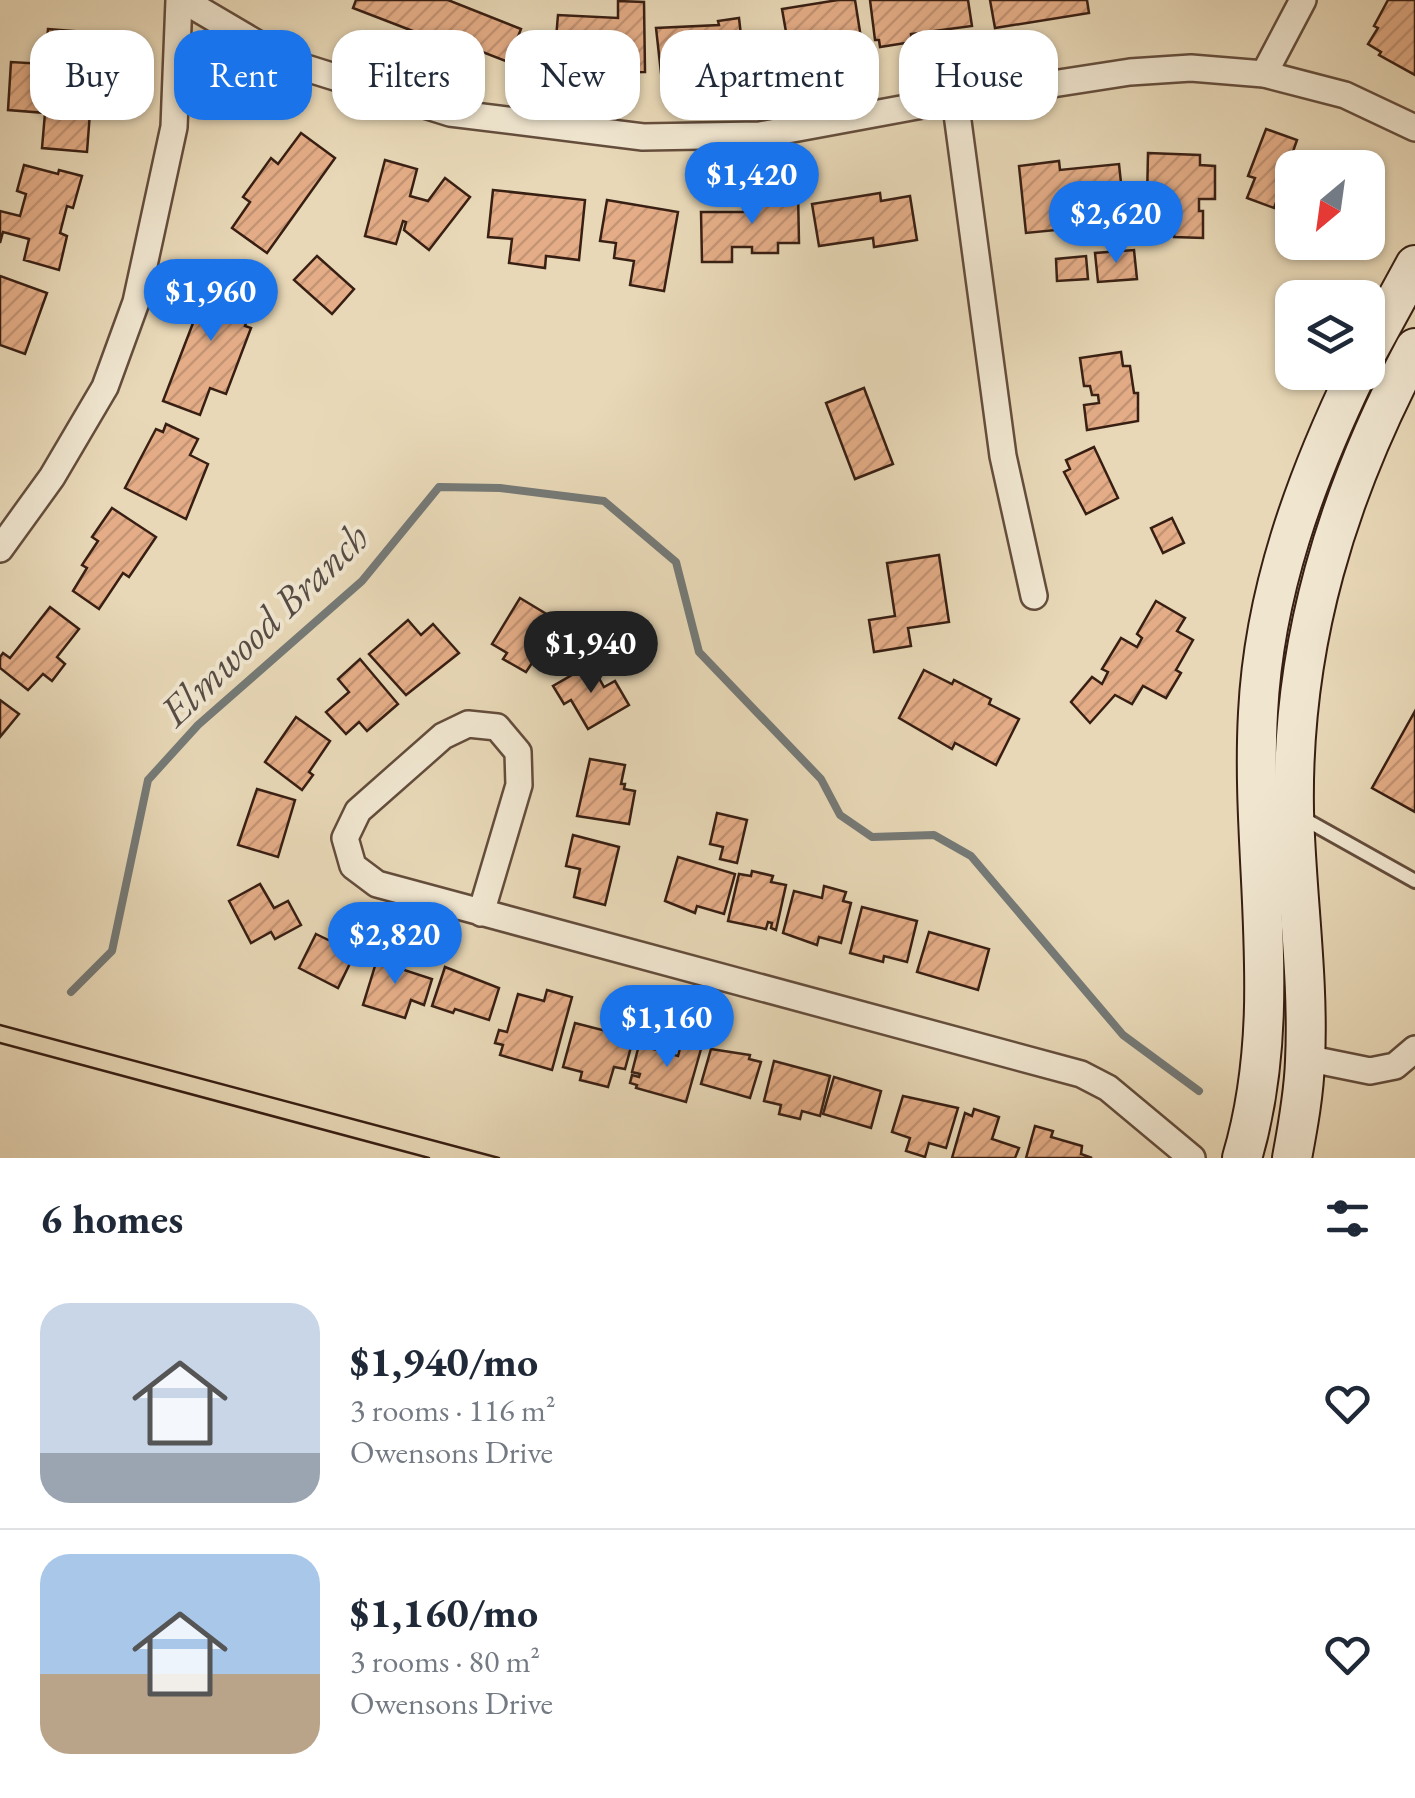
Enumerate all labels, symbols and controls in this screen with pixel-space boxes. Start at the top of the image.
chip: Buy [30,30,154,120]
chip: Rent [174,30,312,120]
chip: Filters [332,30,485,120]
chip: New [505,30,640,120]
chip: Apartment [660,30,879,120]
chip: House [899,30,1058,120]
pin: $1,420 [671,142,833,227]
north arrow [1275,150,1385,260]
map controls [1275,150,1385,390]
text: $1,420 [707,153,797,195]
pin: $2,620 [1035,181,1197,266]
text: $2,620 [1071,192,1161,234]
pin: $1,960 [130,259,292,344]
text: $1,960 [166,270,256,312]
button: layers [1275,280,1385,390]
water label: Elmwood Branch [146,510,380,739]
pin: $1,940 [510,611,672,696]
text: $1,940 [546,622,636,664]
pin: $2,820 [314,902,476,987]
text: $2,820 [350,913,440,955]
pin: $1,160 [586,985,748,1070]
text: $1,160 [622,996,712,1038]
text: 6 homes [40,1191,183,1246]
icon: filters [1320,1191,1375,1246]
text: $1,940/mo [350,1334,538,1389]
icon: home [120,1343,240,1463]
icon: heart [1320,1376,1375,1431]
text: 3 rooms · 116 m² [350,1389,556,1431]
text: Owensons Drive [350,1431,553,1473]
text: $1,160/mo [350,1585,538,1640]
icon: home [120,1594,240,1714]
icon: heart [1320,1627,1375,1682]
text: 3 rooms · 80 m² [350,1640,540,1682]
text: Owensons Drive [350,1682,553,1724]

